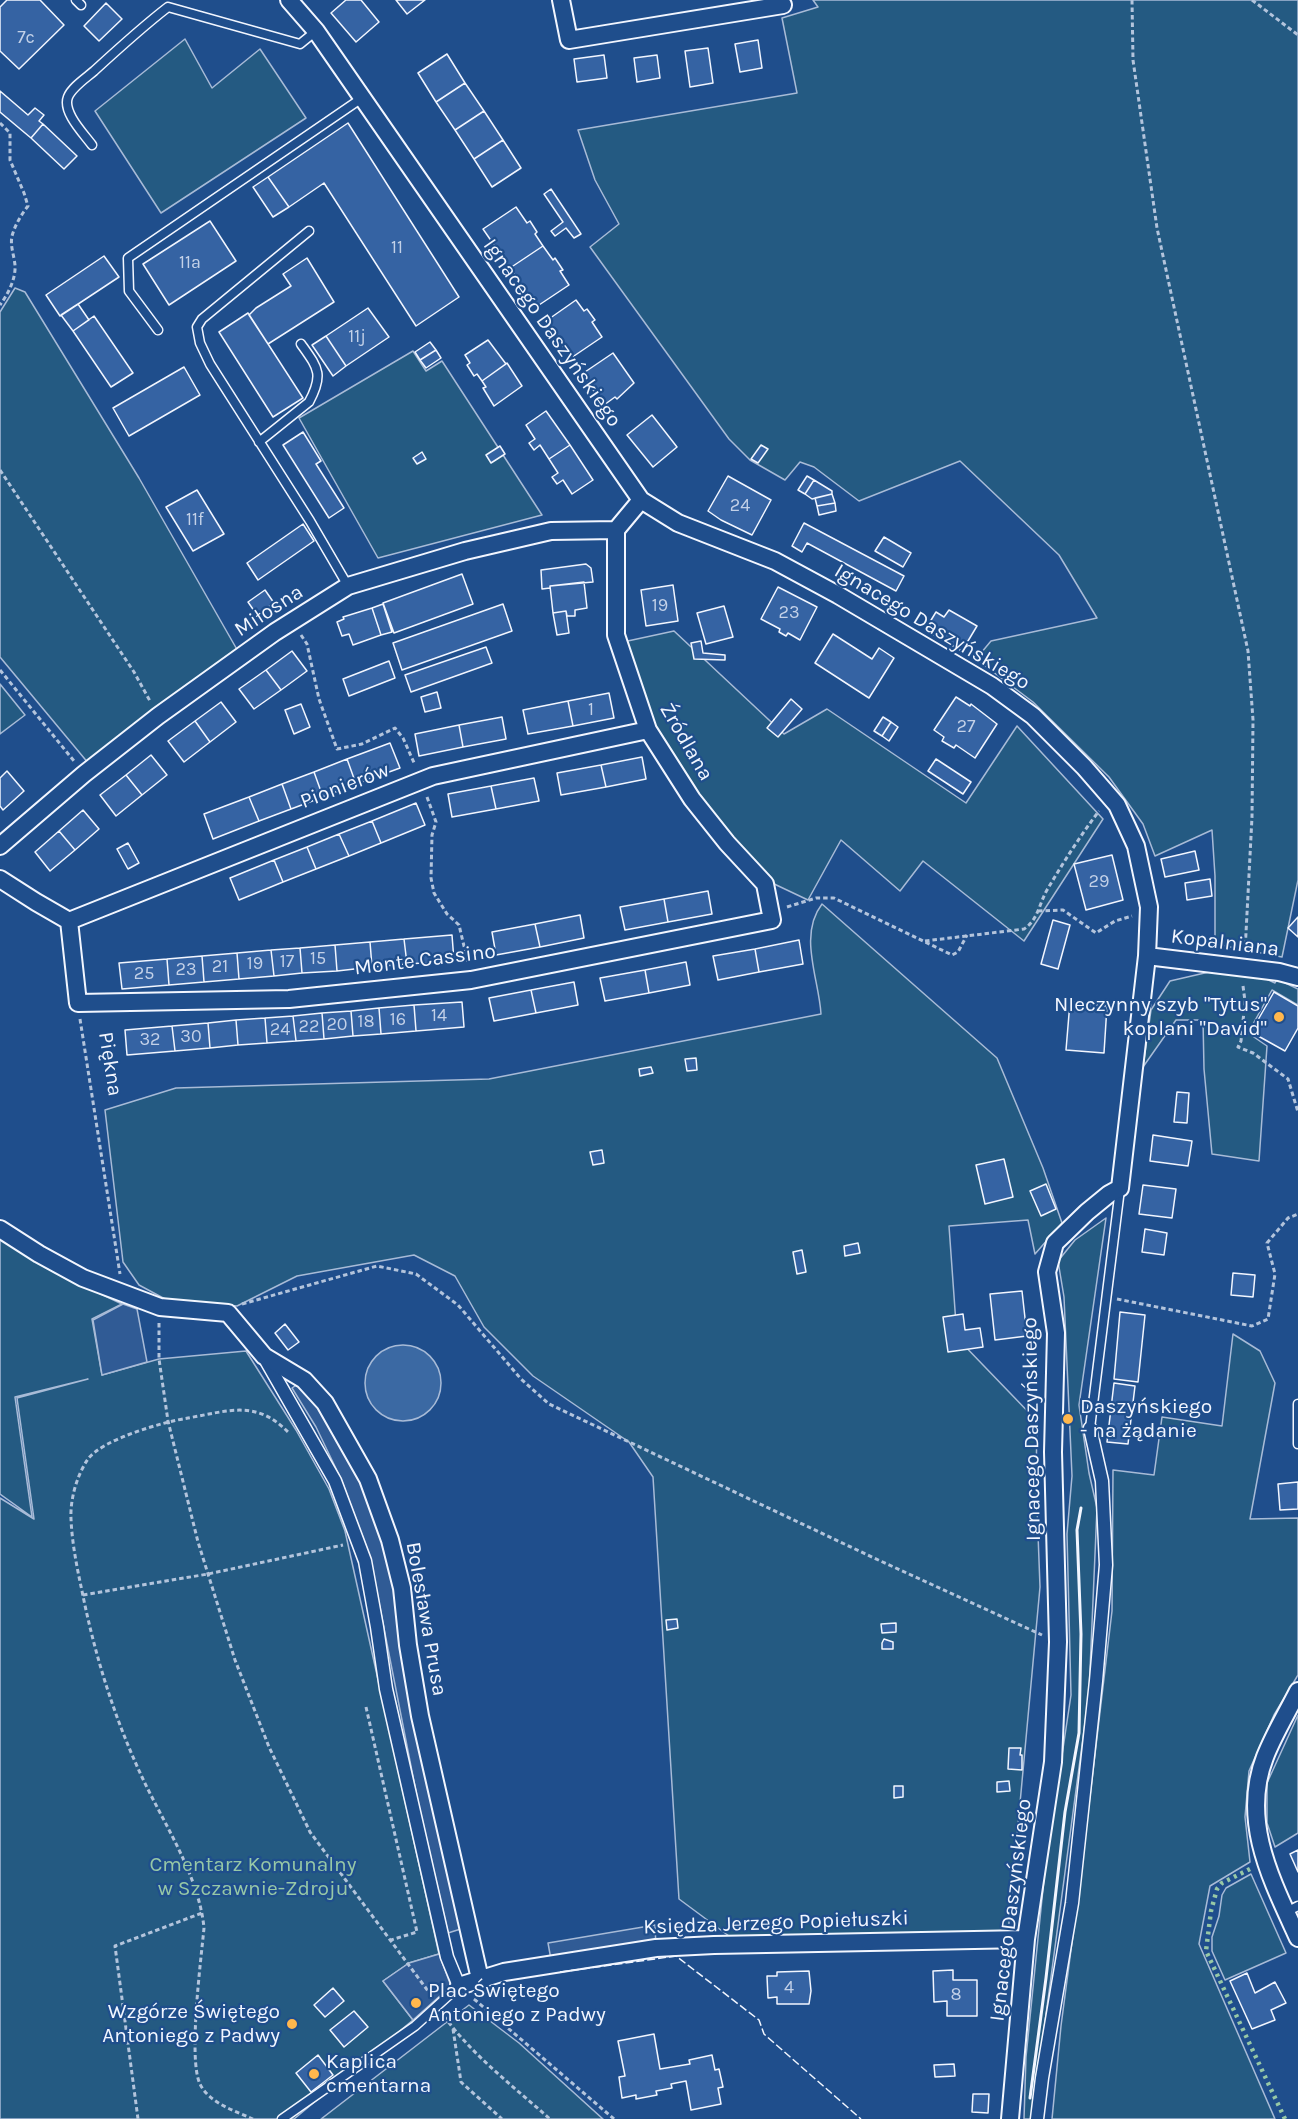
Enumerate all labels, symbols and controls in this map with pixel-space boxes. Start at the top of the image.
house number: 7c [17,27,35,49]
street label: Ignacego Daszyńskiego [477,234,627,432]
house number: 11 [391,237,403,259]
house number: 11a [179,252,201,274]
house number: 11j [348,326,366,348]
house number: 24 [730,495,750,517]
house number: 11f [186,509,204,531]
street label: Ignacego Daszyńskiego [830,559,1034,695]
street label: Miłosna [230,580,308,642]
house number: 19 [652,595,668,617]
house number: 23 [778,602,800,624]
house number: 1 [588,699,594,721]
street label: Źródlana [654,699,718,785]
house number: 27 [957,716,975,738]
street label: Pionierów [297,758,393,814]
house number: 29 [1089,871,1109,893]
street label: Kopalniana [1170,924,1280,962]
street label: Monte Cassino [353,939,497,981]
house number: 15 [310,948,326,970]
house number: 17 [280,951,294,973]
house number: 19 [247,953,263,975]
house number: 21 [212,956,228,978]
house number: 23 [175,959,197,981]
house number: 25 [134,963,154,985]
place label: NIeczynny szyb "Tytus" koplani "David" [1054,992,1267,1042]
house number: 14 [431,1005,447,1027]
house number: 16 [390,1009,406,1031]
marker: NIeczynny szyb "Tytus" koplani "David" [1272,1010,1286,1024]
house number: 18 [357,1011,375,1033]
house number: 20 [326,1014,348,1036]
house number: 22 [299,1016,319,1038]
house number: 24 [270,1019,290,1041]
house number: 30 [180,1026,202,1048]
house number: 32 [139,1029,161,1051]
street label: Piękna [92,1030,128,1098]
street label: Ignacego Daszyńskiego [1017,1317,1047,1541]
place label: Daszyńskiego - na żądanie [1080,1394,1212,1444]
marker: Daszyńskiego - na żądanie [1061,1412,1075,1426]
street label: Bolesława Prusa [400,1540,452,1698]
street label: Ignacego Daszyńskiego [985,1797,1037,2023]
park label: Cmentarz Komunalny w Szczawnie-Zdroju [149,1852,357,1902]
street label: Księdza Jerzego Popiełuszki [643,1906,909,1940]
house number: 4 [784,1977,794,1999]
place label: Plac Świętego Antoniego z Padwy [428,1978,606,2028]
house number: 8 [950,1984,962,2006]
marker: Plac Świętego Antoniego z Padwy [409,1996,423,2010]
place label: Wzgórze Świętego Antoniego z Padwy [102,1999,280,2049]
marker: Wzgórze Świętego Antoniego z Padwy [285,2017,299,2031]
place label: Kaplica cmentarna [326,2049,431,2099]
marker: Kaplica cmentarna [307,2067,321,2081]

